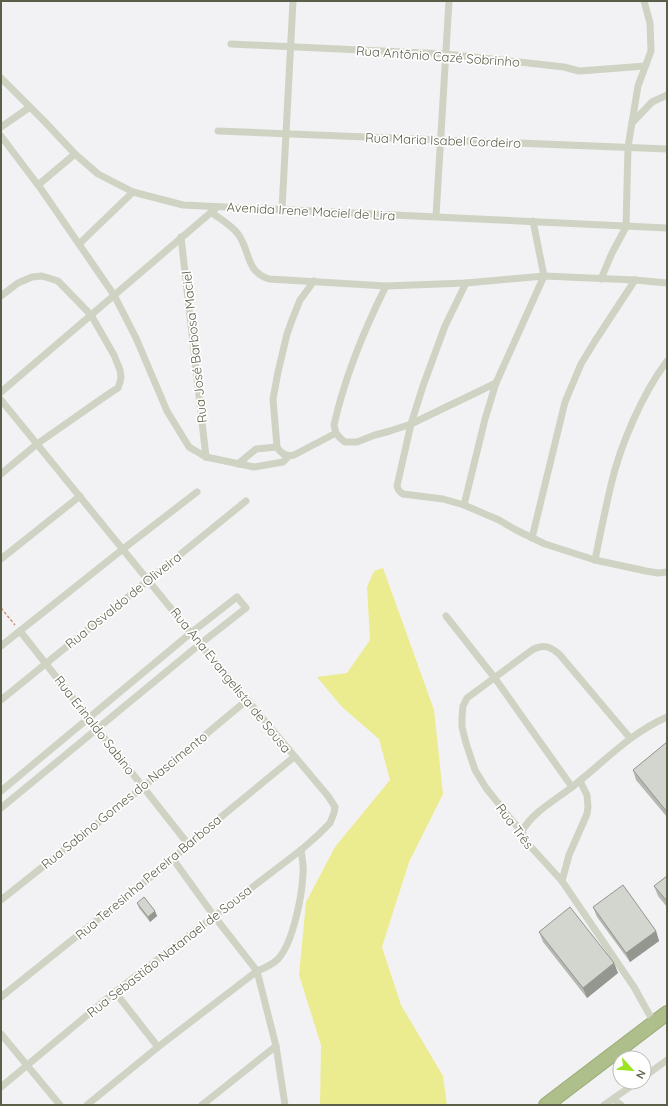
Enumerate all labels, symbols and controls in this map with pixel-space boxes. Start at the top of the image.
street label: Rua Antõnio Cazé Sobrinho [356,42,521,70]
street label: Rua Maria Isabel Cordeiro [365,129,521,151]
street label: Avenida Irene Maciel de Lira [226,199,396,223]
street label: Rua José Barbosa Maciel [178,270,210,424]
street label: Rua Osvaldo de Oliveira [62,548,184,652]
street label: Rua Ana Evangelista de Sousa [167,604,295,756]
street label: Rua Erinaldo Sabino [51,672,139,778]
street label: Rua Sabino Gomes do Nascimento [38,728,210,872]
street label: Rua Três [493,800,537,852]
street label: Rua Teresinha Pereira Barbosa [72,811,224,943]
street label: Rua Sebastião Natanael de Sousa [83,882,255,1020]
north arrow [612,1050,652,1090]
text: N [633,1068,649,1081]

